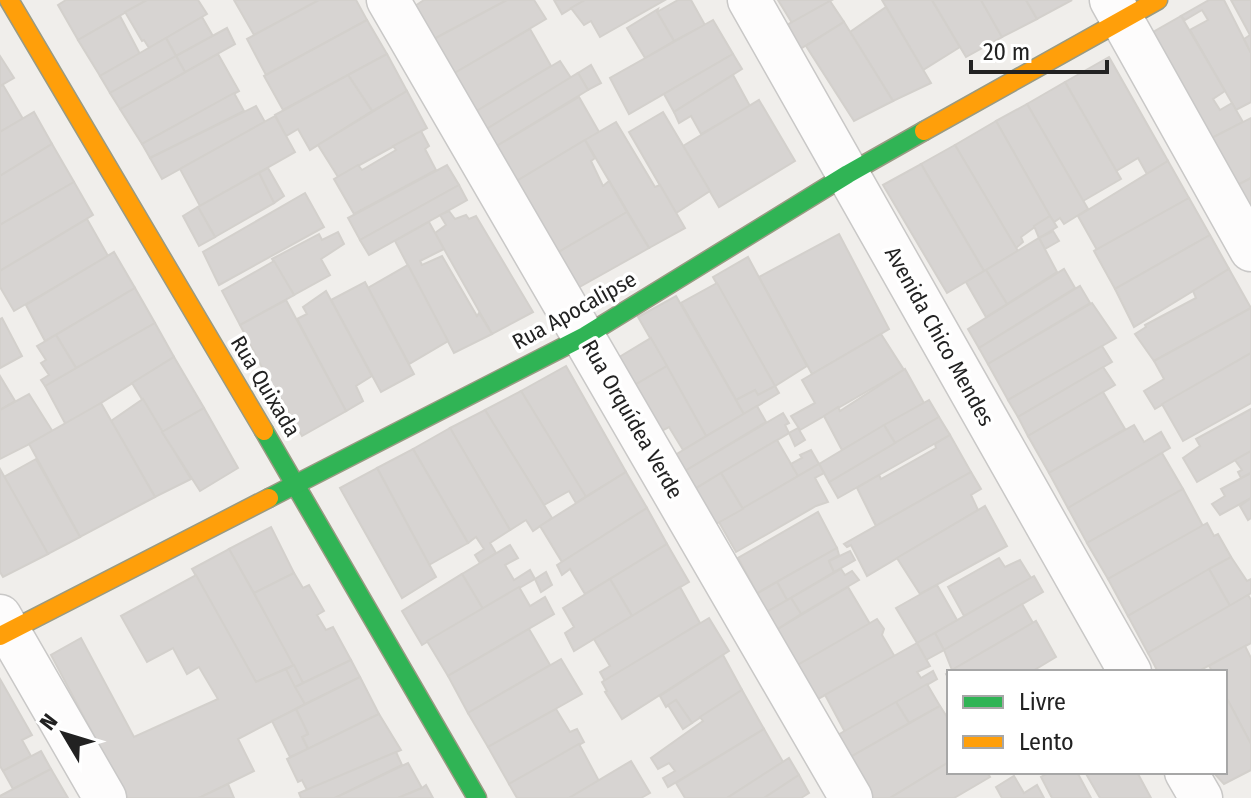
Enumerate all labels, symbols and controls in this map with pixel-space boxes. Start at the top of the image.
scale bar [971,24,1107,74]
text: 20 m [983,38,1030,66]
street label: Avenida Chico Mendes [879,242,1000,431]
street label: Rua Apocalipse [508,265,641,356]
street label: Rua Quixada [225,331,306,442]
street label: Rua Orquídea Verde [576,335,689,503]
legend [947,670,1227,774]
text: Livre [1019,688,1066,716]
north arrow [24,694,104,774]
text: N [34,708,63,736]
text: Lento [1019,728,1074,756]

